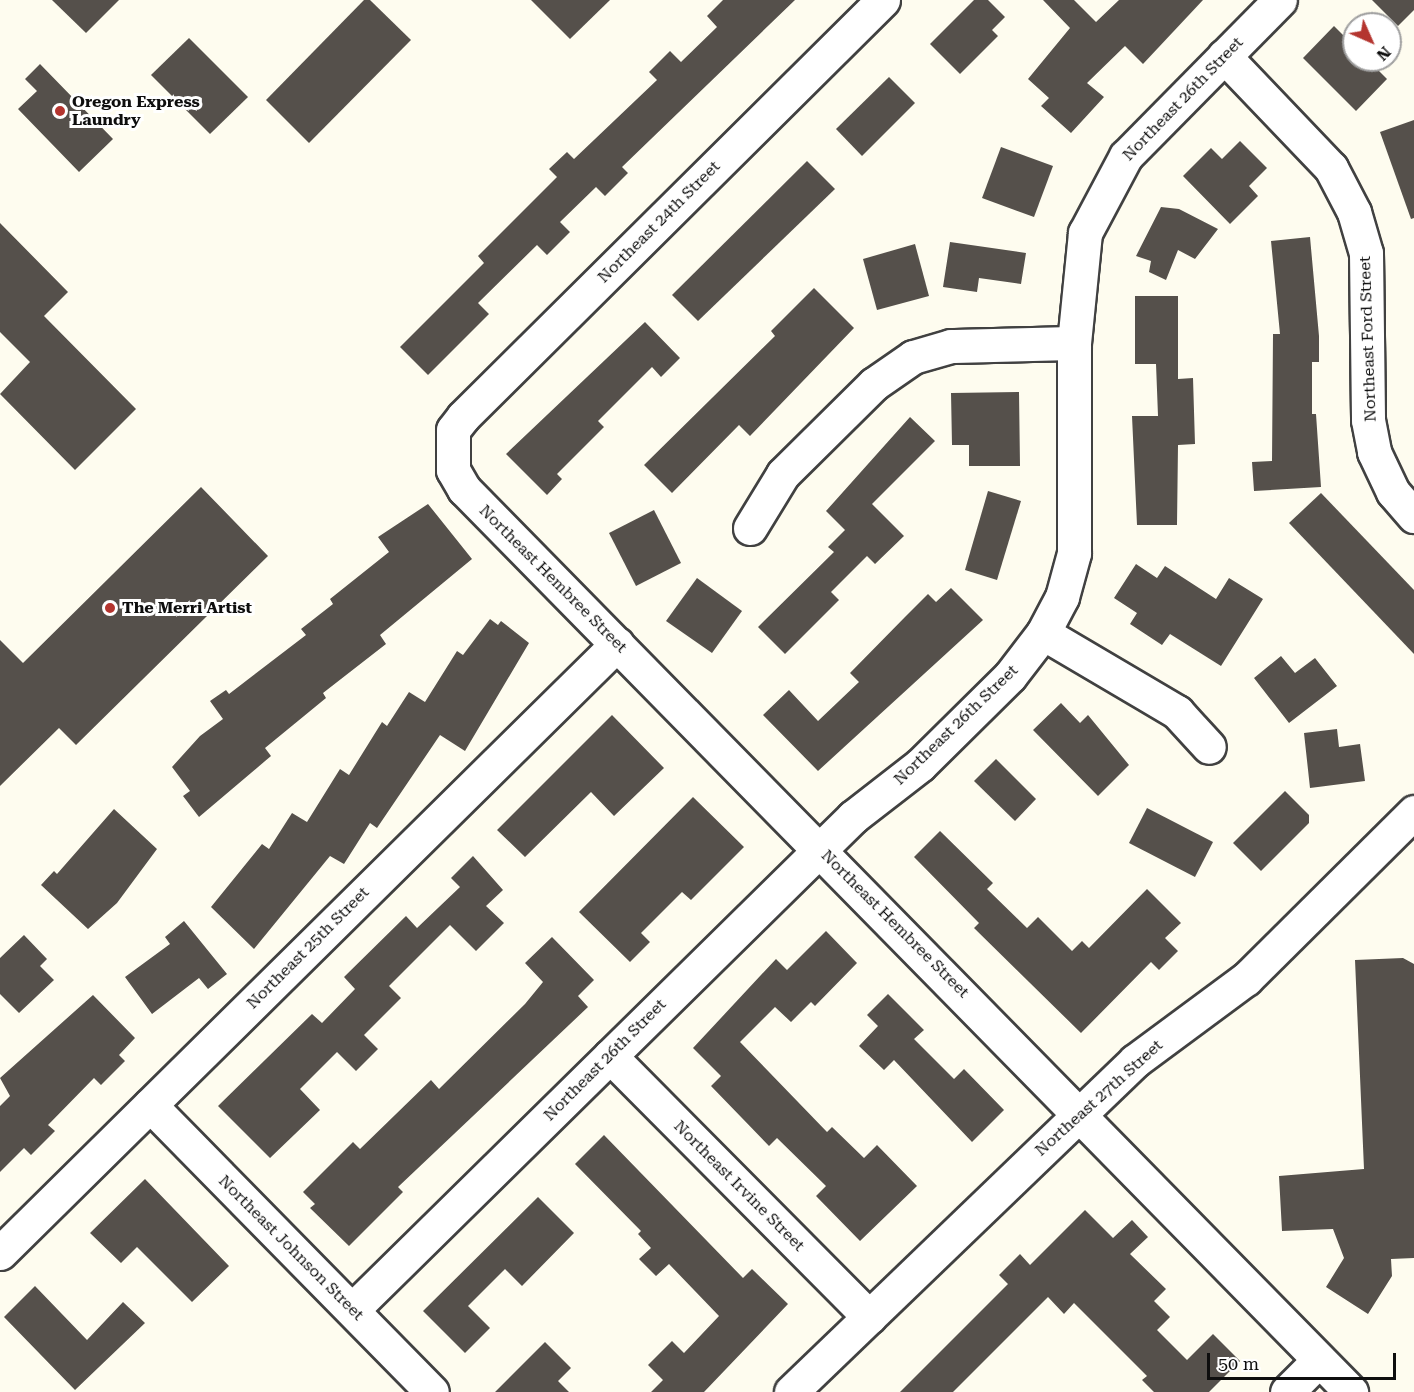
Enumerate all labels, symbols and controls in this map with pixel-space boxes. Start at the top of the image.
north arrow [1342,12,1402,72]
street label: Northeast 26th Street [1119,33,1247,165]
text: N [1373,43,1395,65]
place label: Oregon Express Laundry [72,92,200,130]
marker: Oregon Express Laundry [53,104,67,118]
street label: Northeast 24th Street [594,157,724,287]
street label: Northeast Ford Street [1356,256,1380,422]
street label: Northeast Hembree Street [475,501,631,657]
place label: The Merri Artist [122,598,252,618]
marker: The Merri Artist [103,601,117,615]
street label: Northeast 26th Street [890,661,1022,789]
street label: Northeast Hembree Street [817,846,973,1002]
street label: Northeast 25th Street [243,883,373,1013]
street label: Northeast 26th Street [540,995,670,1125]
street label: Northeast 27th Street [1031,1036,1167,1160]
street label: Northeast Irvine Street [670,1117,808,1255]
street label: Northeast Johnson Street [214,1171,368,1325]
scale bar [1210,1341,1399,1379]
text: 50 m [1218,1353,1259,1374]

